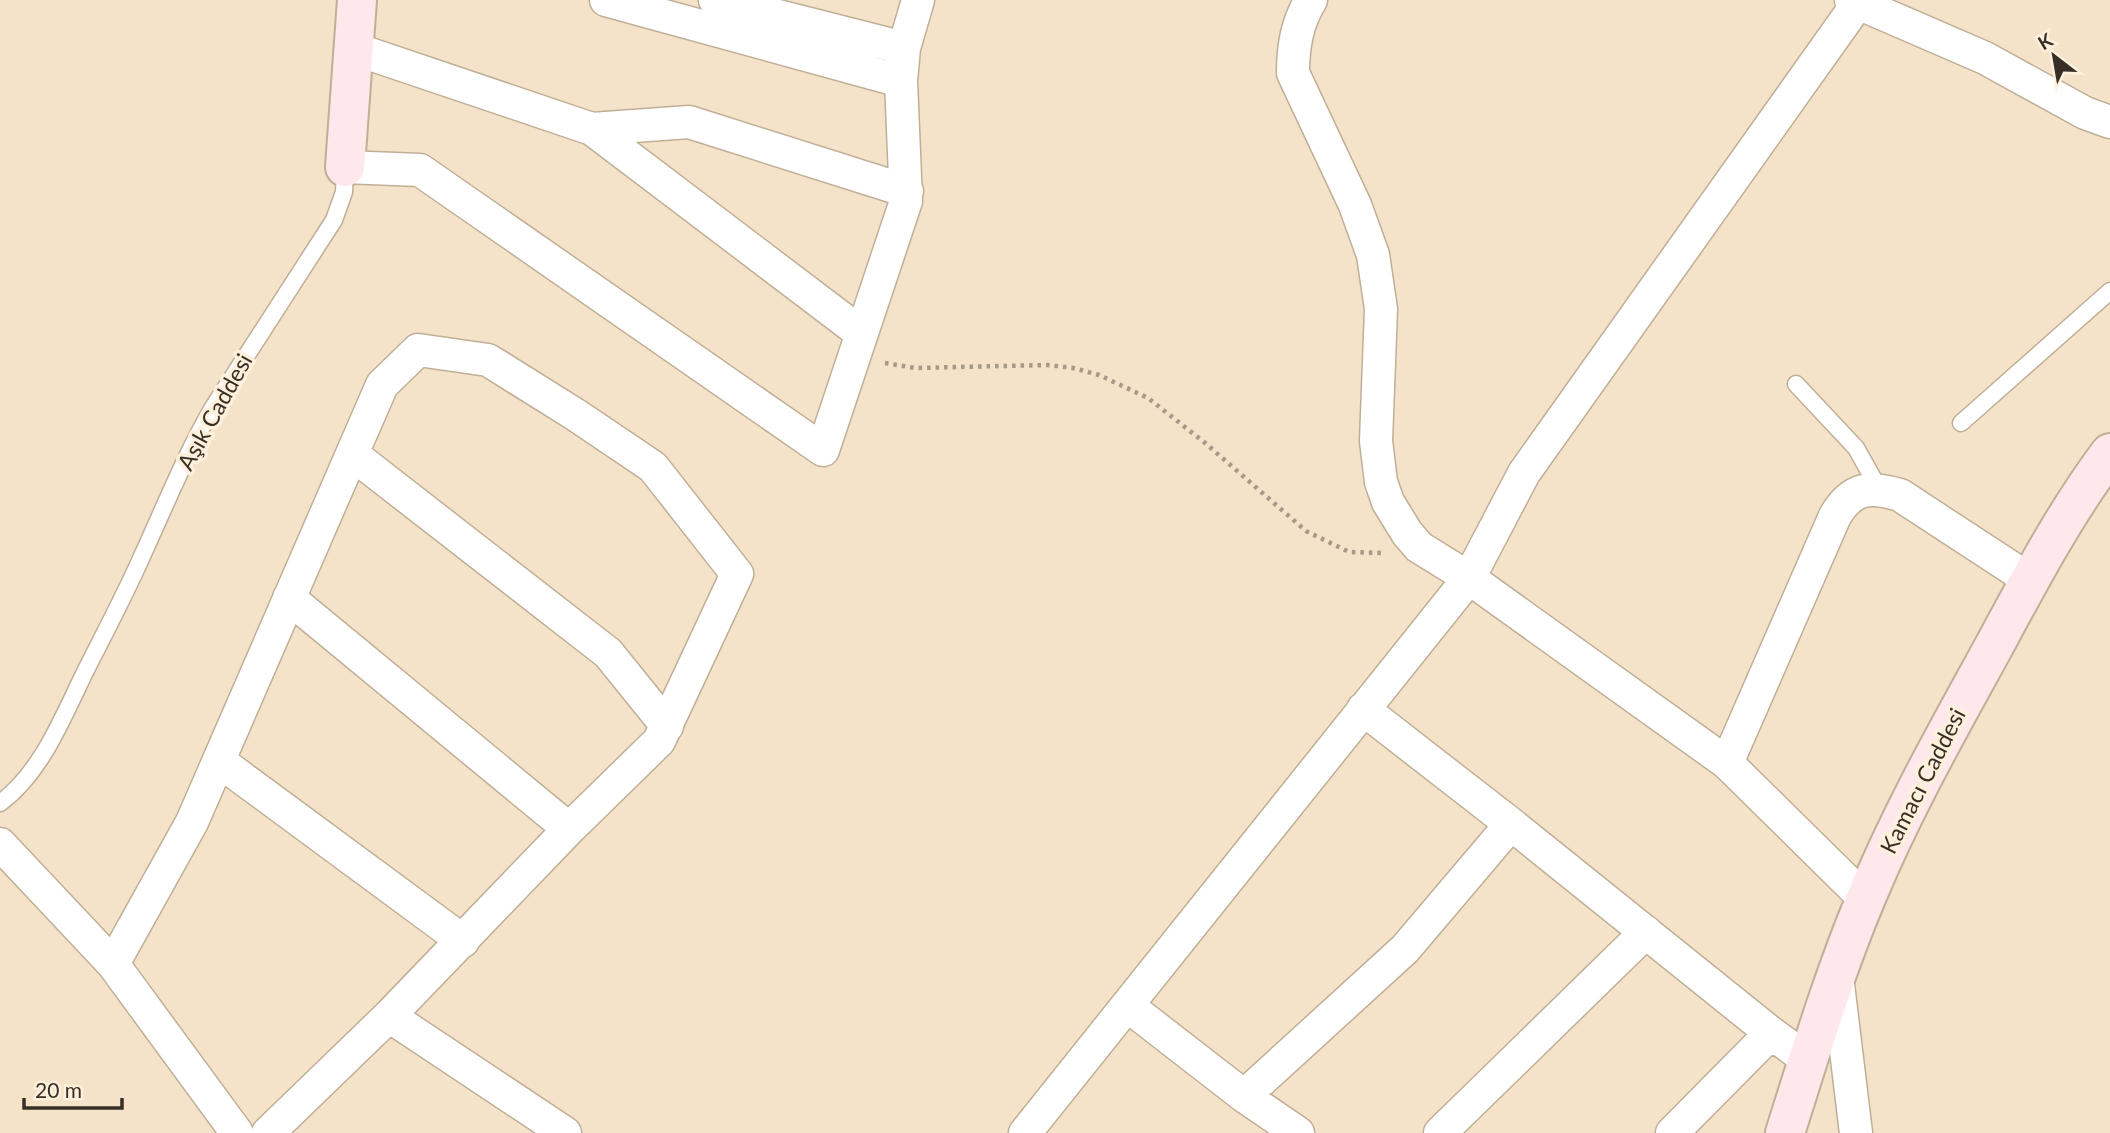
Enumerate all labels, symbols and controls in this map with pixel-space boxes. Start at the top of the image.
north arrow [2019,21,2089,91]
text: K [2033,27,2057,54]
street label: Aşık Caddesi [171,348,258,475]
street label: Kamacı Caddesi [1873,703,1971,858]
scale bar [24,1066,122,1110]
text: 20 m [35,1077,82,1102]

